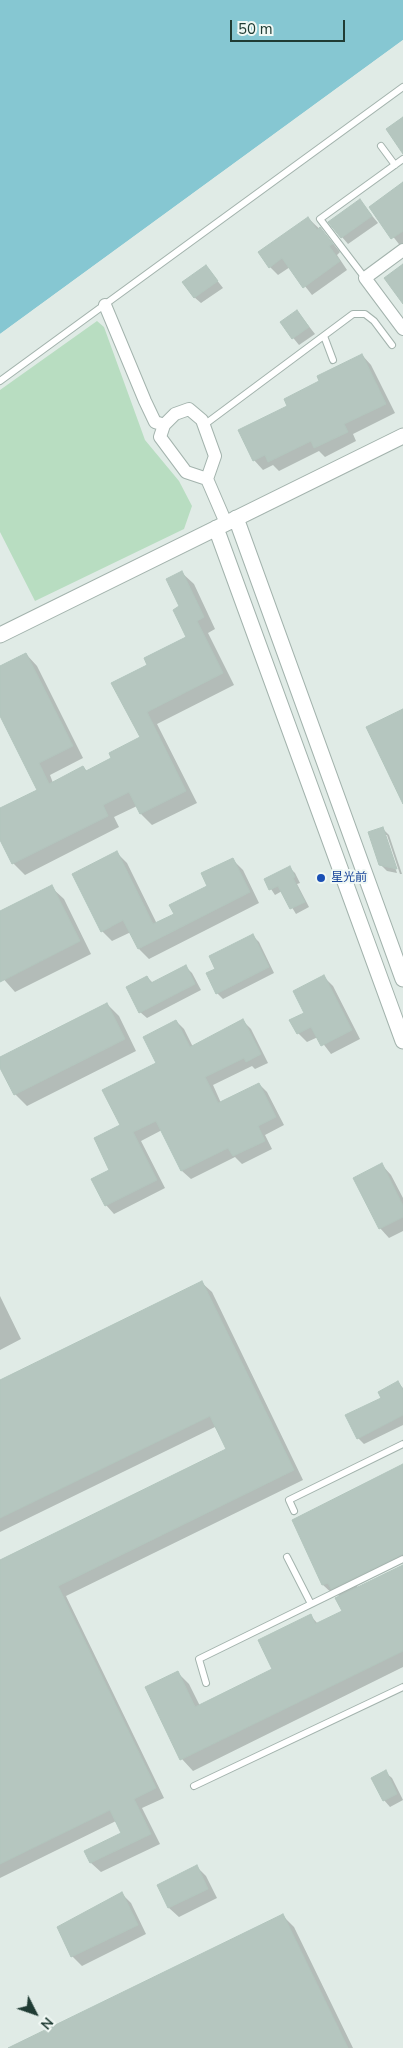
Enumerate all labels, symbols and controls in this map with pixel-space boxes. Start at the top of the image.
scale bar [233,10,348,42]
text: 50 m [238,19,273,39]
place label: 星光前 [331,871,367,885]
marker: 星光前 [315,872,327,884]
north arrow [10,1988,60,2038]
text: N [36,2013,57,2033]

